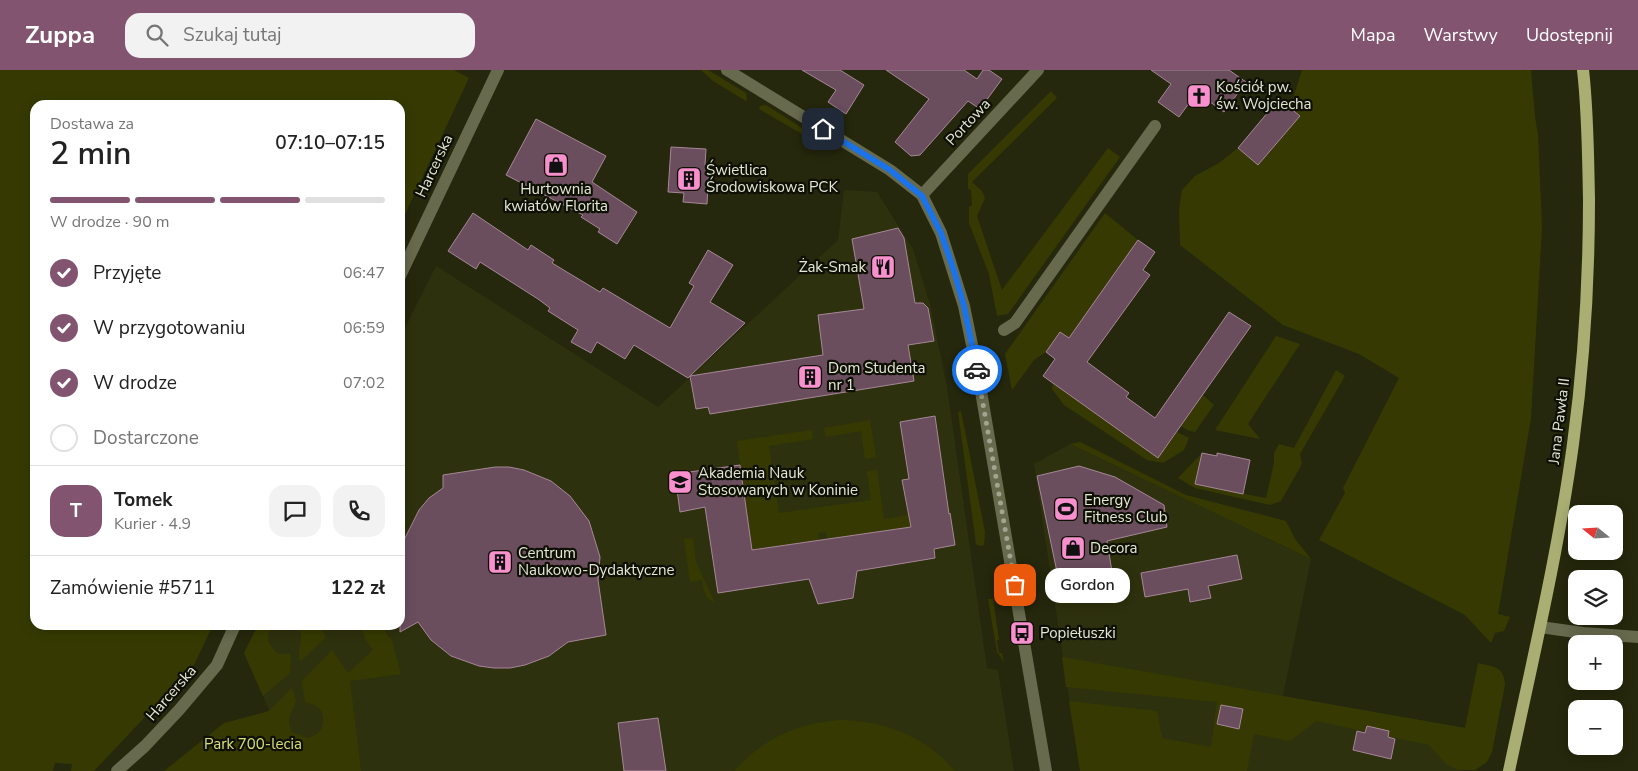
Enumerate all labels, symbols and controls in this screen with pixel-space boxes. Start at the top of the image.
search box [125,13,475,58]
text: Zuppa [25,19,95,51]
icon: search [143,21,171,49]
text: Szukaj tutaj [183,22,282,48]
text: Mapa [1351,23,1395,47]
text: Warstwy [1423,23,1498,47]
text: Udostępnij [1526,23,1613,47]
place label: Kościół pw. św. Wojciecha [1216,77,1312,114]
church icon: Kościół pw. św. Wojciecha [1186,83,1212,109]
street label: Portowa [941,94,995,150]
pin [802,108,844,150]
text: Dostawa za [50,113,134,135]
icon: home [809,115,837,143]
text: 07:10–07:15 [275,130,385,156]
street label: Harcerska [411,131,457,201]
text: 2 min [50,132,132,175]
shop icon: Hurtownia kwiatów Florita [543,152,569,178]
place label: Świetlica Środowiskowa PCK [706,159,838,197]
building icon: Świetlica Środowiskowa PCK [676,166,702,192]
place label: Hurtownia kwiatów Florita [504,179,608,216]
text: W drodze · 90 m [50,211,170,233]
restaurant icon: Żak-Smak [870,254,896,280]
place label: Żak-Smak [799,257,866,277]
icon: check [50,259,78,287]
text: Przyjęte [93,260,161,286]
text: 06:47 [343,262,385,284]
icon: check [50,314,78,342]
text: W przygotowaniu [93,315,245,341]
text: 06:59 [343,317,385,339]
courier [952,345,1002,395]
icon: car [963,356,991,384]
place label: Dom Studenta nr 1 [828,358,925,395]
building icon: Dom Studenta nr 1 [797,364,823,390]
icon: check [50,369,78,397]
text: W drodze [93,370,177,396]
text: 07:02 [343,372,385,394]
street label: Jana Pawła II [1544,377,1574,466]
text: Dostarczone [93,425,199,451]
place label: Akademia Nauk Stosowanych w Koninie [698,463,858,500]
school or university icon: Akademia Nauk Stosowanych w Koninie [667,469,693,495]
button: chat [269,485,321,537]
button: phone [333,485,385,537]
text: Tomek [114,487,172,513]
place label: Energy Fitness Club [1084,490,1168,527]
sports icon: Energy Fitness Club [1053,496,1079,522]
text: T [70,498,82,524]
north arrow [1568,505,1622,560]
map controls [1568,505,1623,755]
text: Kurier · 4.9 [114,513,191,535]
shop icon: Decora [1060,535,1086,561]
place label: Decora [1090,538,1138,558]
place label: Centrum Naukowo-Dydaktyczne [518,543,675,580]
building icon: Centrum Naukowo-Dydaktyczne [487,549,513,575]
pin [994,564,1036,606]
callout: Gordon [1045,568,1130,602]
button: layers [1568,570,1623,625]
icon: bag [1001,571,1029,599]
text: Gordon [1060,574,1115,596]
text: Zamówienie #5711 [50,575,215,601]
text: 122 zł [331,575,385,601]
bus stop icon: Popiełuszki [1009,620,1035,646]
place label: Popiełuszki [1040,623,1116,643]
button: + [1568,635,1623,690]
street label: Harcerska [141,661,201,725]
button: − [1568,700,1623,755]
park label: Park 700-lecia [204,734,302,754]

